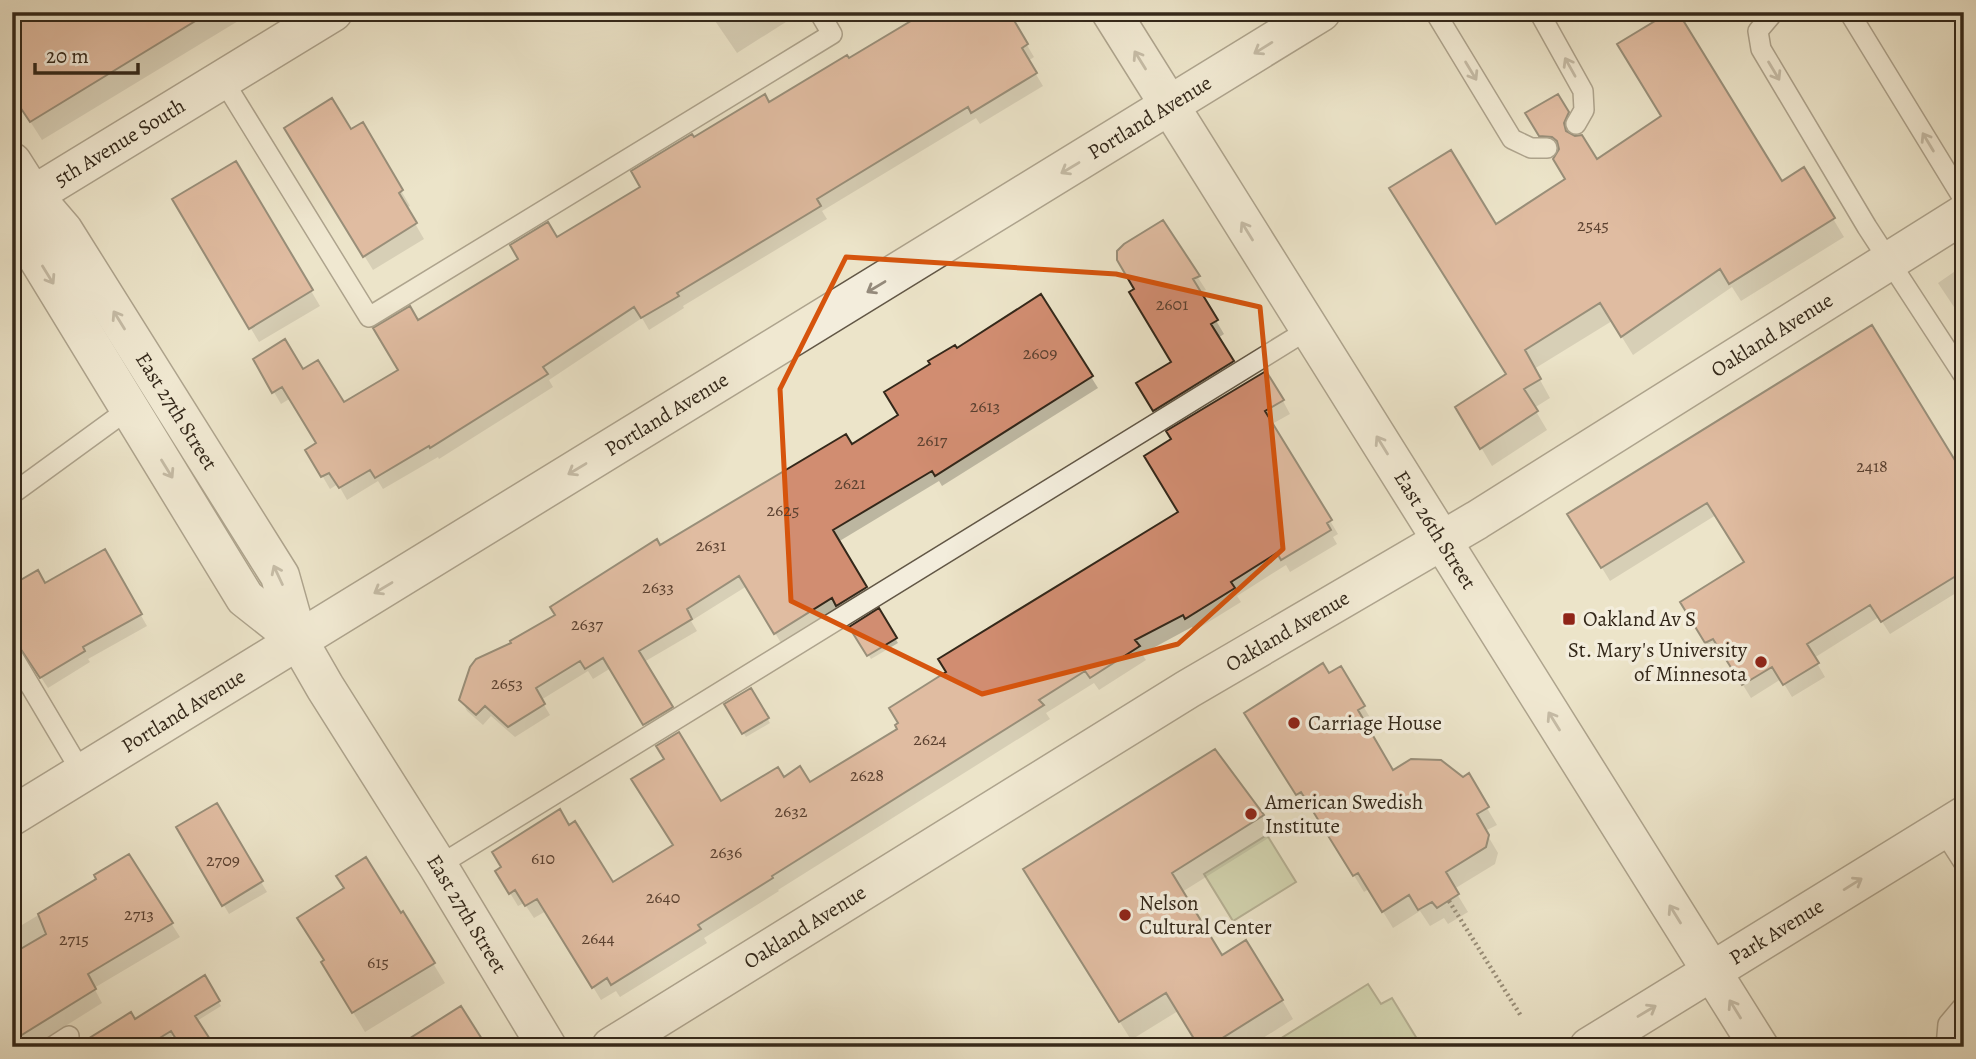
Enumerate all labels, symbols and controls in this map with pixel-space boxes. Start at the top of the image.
scale bar [35,32,138,76]
text: 20 m [46,42,89,70]
one-way arrow [1254,42,1274,56]
one-way arrow [1133,50,1147,70]
one-way arrow [1563,57,1576,78]
one-way arrow [1464,60,1478,80]
one-way arrow [1768,61,1782,81]
street label: Portland Avenue [1082,69,1217,166]
street label: 5th Avenue South [49,92,190,193]
one-way arrow [1921,132,1935,152]
one-way arrow [1060,161,1080,175]
house number: 2545 [1577,213,1609,237]
one-way arrow [1240,221,1254,241]
one-way arrow [41,264,55,284]
one-way arrow [866,280,886,294]
street label: Oakland Avenue [1705,286,1838,384]
house number: 2601 [1156,292,1188,316]
one-way arrow [112,311,127,330]
house number: 2609 [1023,341,1057,365]
street label: East 27th Street [129,347,224,475]
street label: Portland Avenue [599,365,734,463]
house number: 2613 [970,394,1000,418]
house number: 2617 [917,428,948,452]
one-way arrow [1374,436,1388,456]
house number: 2418 [1856,454,1888,478]
one-way arrow [160,458,174,478]
one-way arrow [568,463,588,477]
street label: East 26th Street [1388,465,1483,595]
house number: 2621 [834,471,866,495]
house number: 2625 [766,498,800,522]
house number: 2631 [696,533,726,557]
one-way arrow [271,565,284,586]
house number: 2633 [642,575,674,599]
one-way arrow [374,582,394,596]
street label: Oakland Avenue [1220,584,1354,678]
place label: Oakland Av S [1583,605,1696,633]
marker: Oakland Av S [1561,611,1577,627]
house number: 2637 [571,612,603,636]
place label: St. Mary's University of Minnesota [1568,636,1748,688]
marker: St. Mary's University of Minnesota [1753,654,1769,670]
street label: Portland Avenue [116,662,251,760]
house number: 2653 [491,671,523,695]
place label: Carriage House [1308,709,1442,737]
one-way arrow [1547,712,1562,731]
marker: Carriage House [1286,715,1302,731]
house number: 2624 [913,727,947,751]
house number: 2628 [850,763,884,787]
place label: American Swedish Institute [1264,788,1423,840]
house number: 2632 [775,799,808,823]
marker: American Swedish Institute [1243,806,1259,822]
house number: 2636 [710,840,742,864]
house number: 610 [531,846,555,870]
house number: 2709 [206,848,240,872]
street label: East 27th Street [420,849,514,979]
one-way arrow [1843,877,1862,892]
street label: Oakland Avenue [738,878,871,975]
house number: 2640 [646,885,680,909]
place label: Nelson Cultural Center [1139,889,1272,941]
street label: Park Avenue [1724,892,1829,971]
house number: 2713 [124,902,154,926]
one-way arrow [1667,905,1682,924]
marker: Nelson Cultural Center [1117,907,1133,923]
house number: 2644 [581,926,615,950]
house number: 2715 [59,927,89,951]
house number: 615 [367,950,389,974]
one-way arrow [1727,1000,1741,1020]
one-way arrow [1636,1004,1656,1018]

